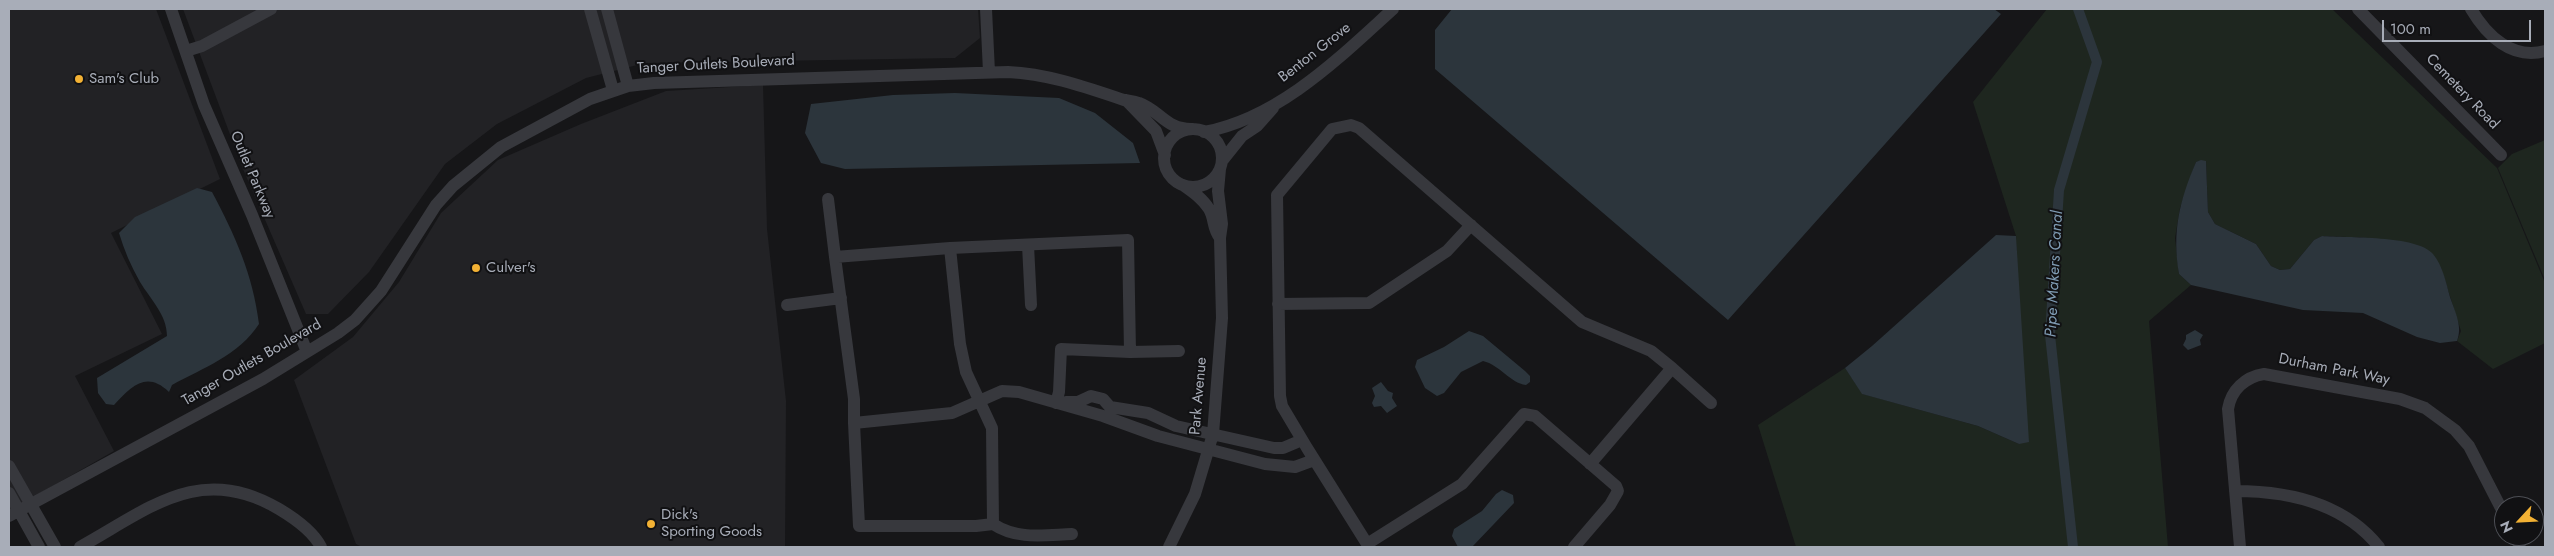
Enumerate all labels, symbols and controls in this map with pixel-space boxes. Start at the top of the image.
scale bar [2384,10,2533,42]
text: 100 m [2390,18,2431,40]
street label: Benton Grove [1275,19,1355,87]
street label: Cemetery Road [2422,51,2502,133]
street label: Tanger Outlets Boulevard [637,52,795,78]
place label: Sam's Club [89,70,159,88]
marker: Sam's Club [73,73,85,85]
street label: Outlet Parkway [225,128,279,222]
water label: Pipe Makers Canal [2042,210,2068,338]
place label: Culver's [486,259,536,277]
marker: Culver's [470,262,482,274]
street label: Tanger Outlets Boulevard [179,316,325,410]
street label: Durham Park Way [2277,350,2391,390]
street label: Park Avenue [1187,356,1211,436]
north arrow [2494,496,2544,546]
place label: Dick's Sporting Goods [661,506,762,541]
marker: Dick's Sporting Goods [645,518,657,530]
text: N [2495,518,2518,536]

